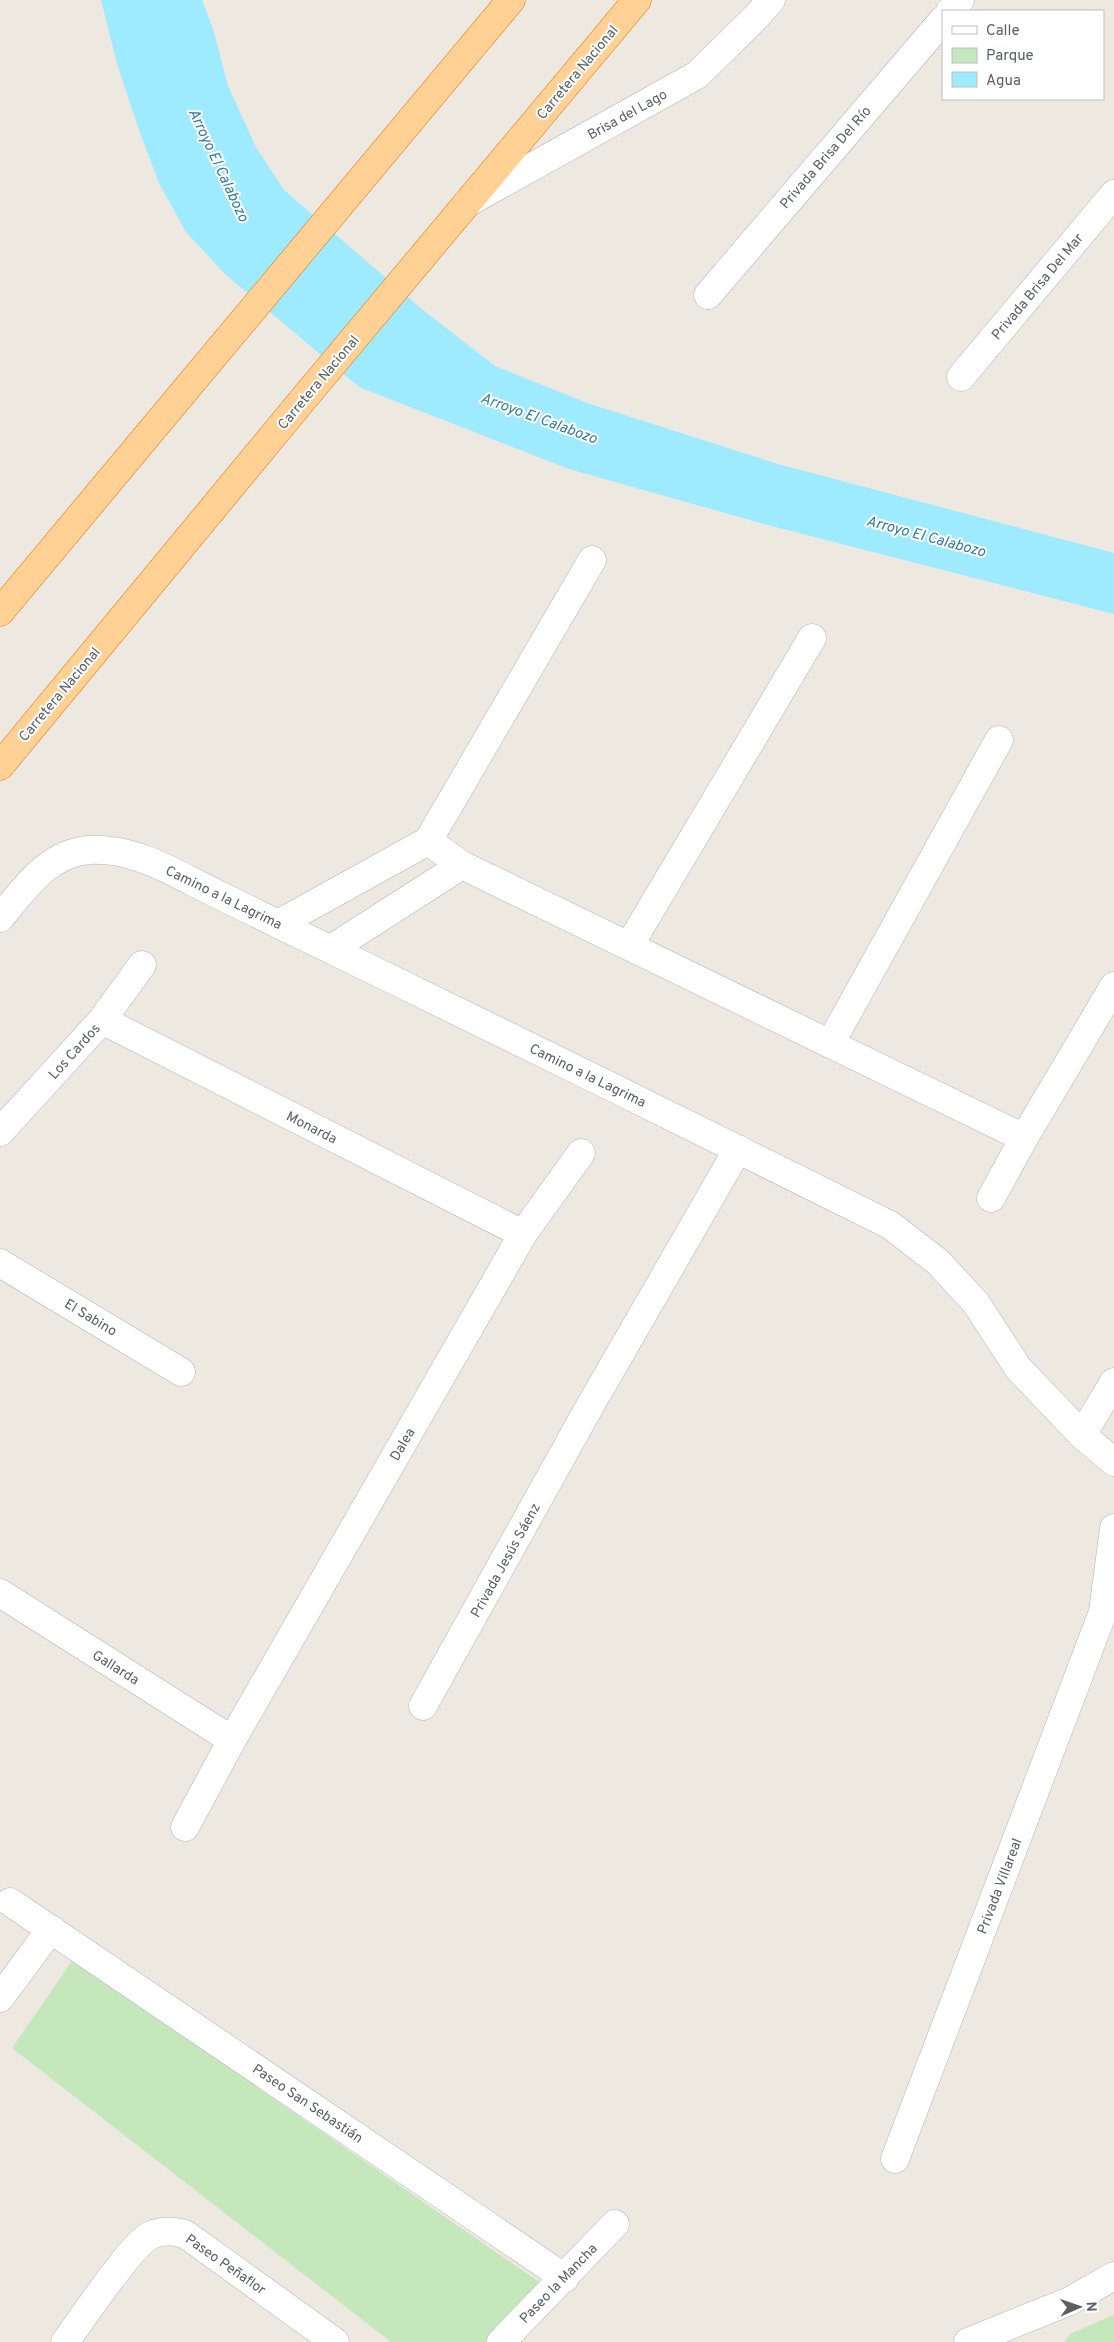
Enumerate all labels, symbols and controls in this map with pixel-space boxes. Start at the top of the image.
legend [942,10,1104,100]
text: Calle [986,22,1020,41]
street label: Carretera Nacional [534,23,622,123]
text: Parque [986,47,1034,66]
text: Agua [986,72,1021,91]
street label: Brisa del Lago [585,86,671,144]
street label: Privada Brisa Del Río [777,103,875,213]
water label: Arroyo El Calabozo [183,106,252,225]
street label: Privada Brisa Del Mar [989,230,1088,344]
street label: Carretera Nacional [275,333,363,433]
water label: Arroyo El Calabozo [478,390,599,449]
water label: Arroyo El Calabozo [864,512,987,563]
street label: Carretera Nacional [16,645,104,745]
street label: Camino a la Lagrima [162,863,285,934]
street label: Los Cardos [46,1021,105,1083]
street label: Camino a la Lagrima [526,1041,649,1112]
street label: Monarda [283,1108,340,1148]
street label: El Sabino [61,1296,120,1341]
street label: Dalea [387,1425,419,1464]
street label: Privada Jesús Sáenz [468,1500,545,1621]
street label: Gallarda [89,1647,142,1689]
street label: Privada Villareal [974,1836,1026,1937]
street label: Paseo San Sebastián [249,2061,366,2148]
street label: Paseo Peñaflor [182,2231,269,2300]
street label: Paseo la Mancha [517,2241,601,2327]
north arrow [1054,2282,1104,2332]
text: N [1082,2301,1099,2312]

